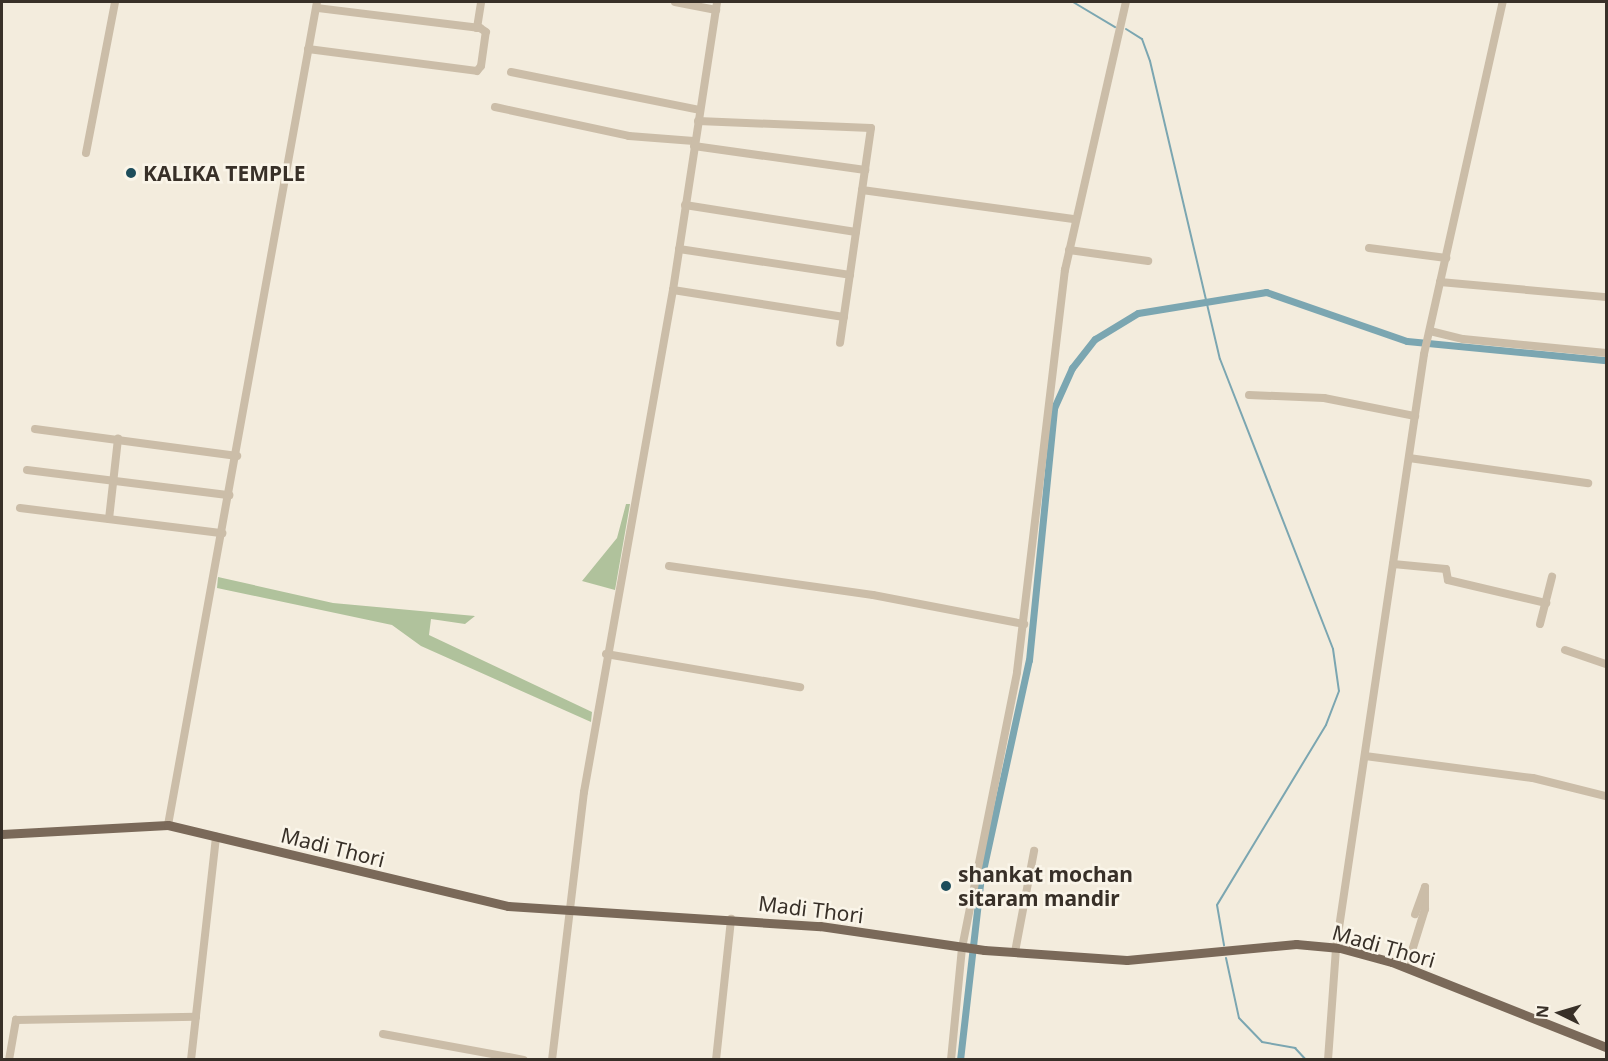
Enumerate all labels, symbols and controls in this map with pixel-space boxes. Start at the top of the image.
place label: KALIKA TEMPLE [143,160,306,186]
marker: KALIKA TEMPLE [124,166,138,180]
street label: Madi Thori [278,822,388,872]
place label: shankat mochan sitaram mandir [958,861,1133,911]
marker: shankat mochan sitaram mandir [939,879,953,893]
street label: Madi Thori [757,890,865,928]
street label: Madi Thori [1330,919,1438,973]
north arrow [1530,983,1590,1043]
text: N [1531,1004,1554,1019]

